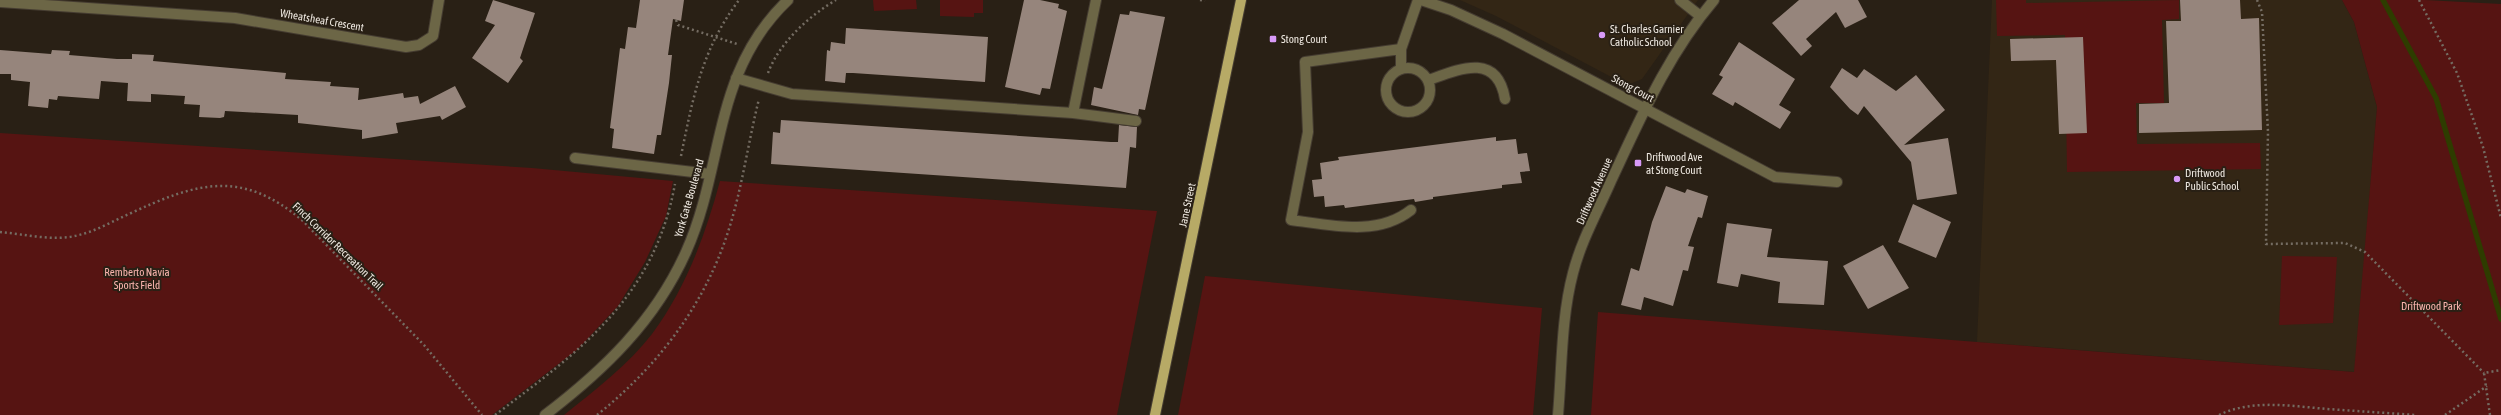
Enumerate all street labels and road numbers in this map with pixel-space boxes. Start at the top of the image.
street label: Wheatsheaf Crescent [279,7,365,33]
street label: Stong Court [1610,72,1656,104]
street label: Driftwood Avenue [1574,156,1614,226]
street label: York Gate Boulevard [672,157,706,239]
street label: Jane Street [1176,182,1198,228]
street label: Finch Corridor Recreation Trail [290,200,386,292]

